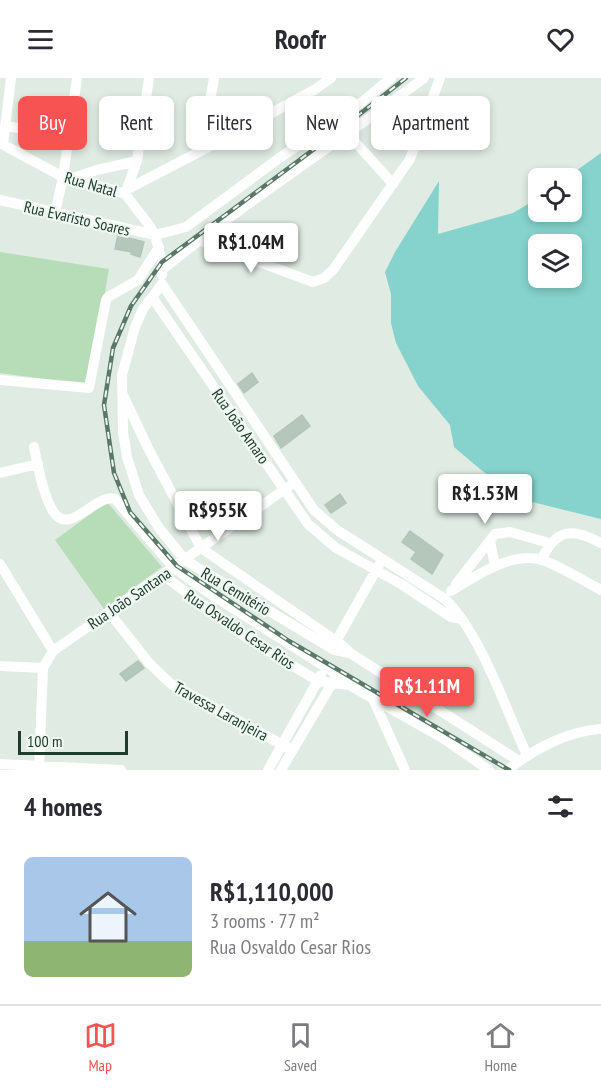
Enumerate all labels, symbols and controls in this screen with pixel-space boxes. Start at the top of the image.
text: Roofr [275,22,326,56]
icon: menu [24,23,57,56]
icon: heart [544,23,577,56]
chip: Buy [18,96,87,150]
chip: Rent [99,96,174,150]
chip: Filters [186,96,273,150]
chip: New [285,96,359,150]
chip: Apartment [371,96,490,150]
street label: Rua Natal [62,167,120,201]
map controls [528,168,582,288]
button: locate [528,168,582,222]
street label: Rua Evaristo Soares [22,196,132,240]
pin: R$1.04M [196,223,306,274]
text: R$1.04M [218,229,284,255]
button: layers [528,234,582,288]
street label: Rua João Amaro [208,385,274,467]
pin: R$1.53M [430,474,540,525]
text: R$1.53M [452,480,518,506]
pin: R$955K [169,491,267,542]
text: R$955K [189,497,247,523]
street label: Rua Cemitério [198,562,274,620]
street label: Rua João Santana [83,563,175,633]
street label: Rua Osvaldo Cesar Rios [181,585,299,673]
pin: R$1.11M [372,667,482,718]
text: R$1.11M [394,673,460,699]
street label: Travessa Laranjeira [170,677,272,745]
scale bar [18,728,128,756]
text: 100 m [27,731,62,751]
text: 4 homes [24,790,102,823]
icon: filters [544,790,577,823]
text: R$1,110,000 [210,875,334,908]
icon: home [72,881,144,953]
text: 3 rooms · 77 m² [210,908,320,934]
text: Rua Osvaldo Cesar Rios [210,934,371,960]
tab: Map [84,1019,117,1075]
tab: Saved [284,1019,317,1075]
tab: Home [484,1019,517,1075]

